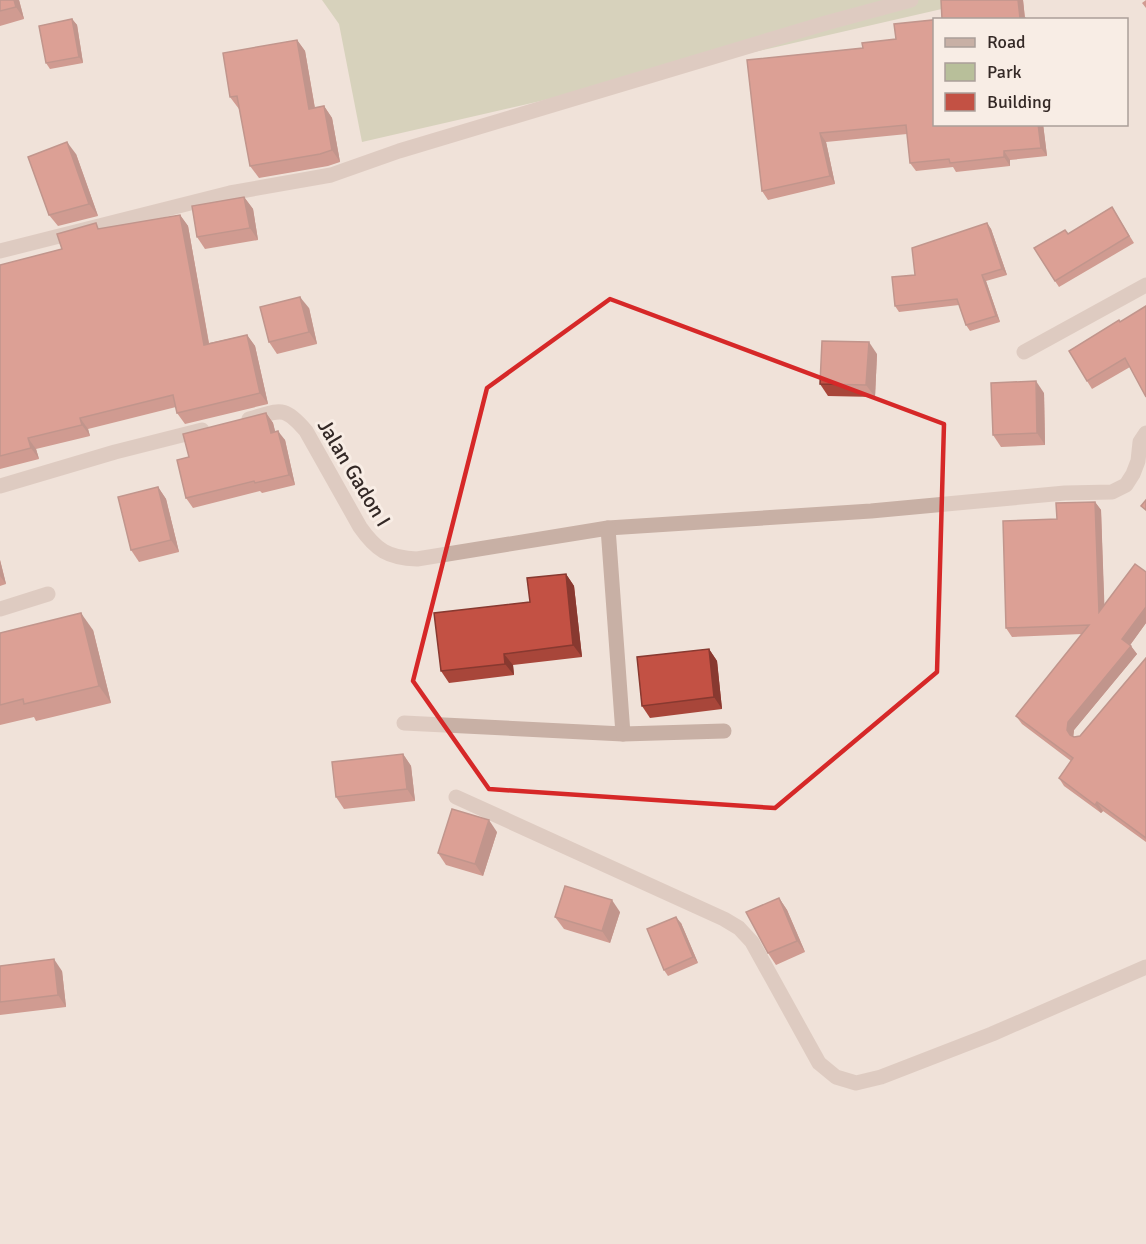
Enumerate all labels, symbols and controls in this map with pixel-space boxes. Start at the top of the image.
legend [933,18,1128,126]
text: Road [987,31,1026,53]
text: Park [987,61,1022,83]
text: Building [987,91,1051,113]
street label: Jalan Gadon I [312,415,396,531]

